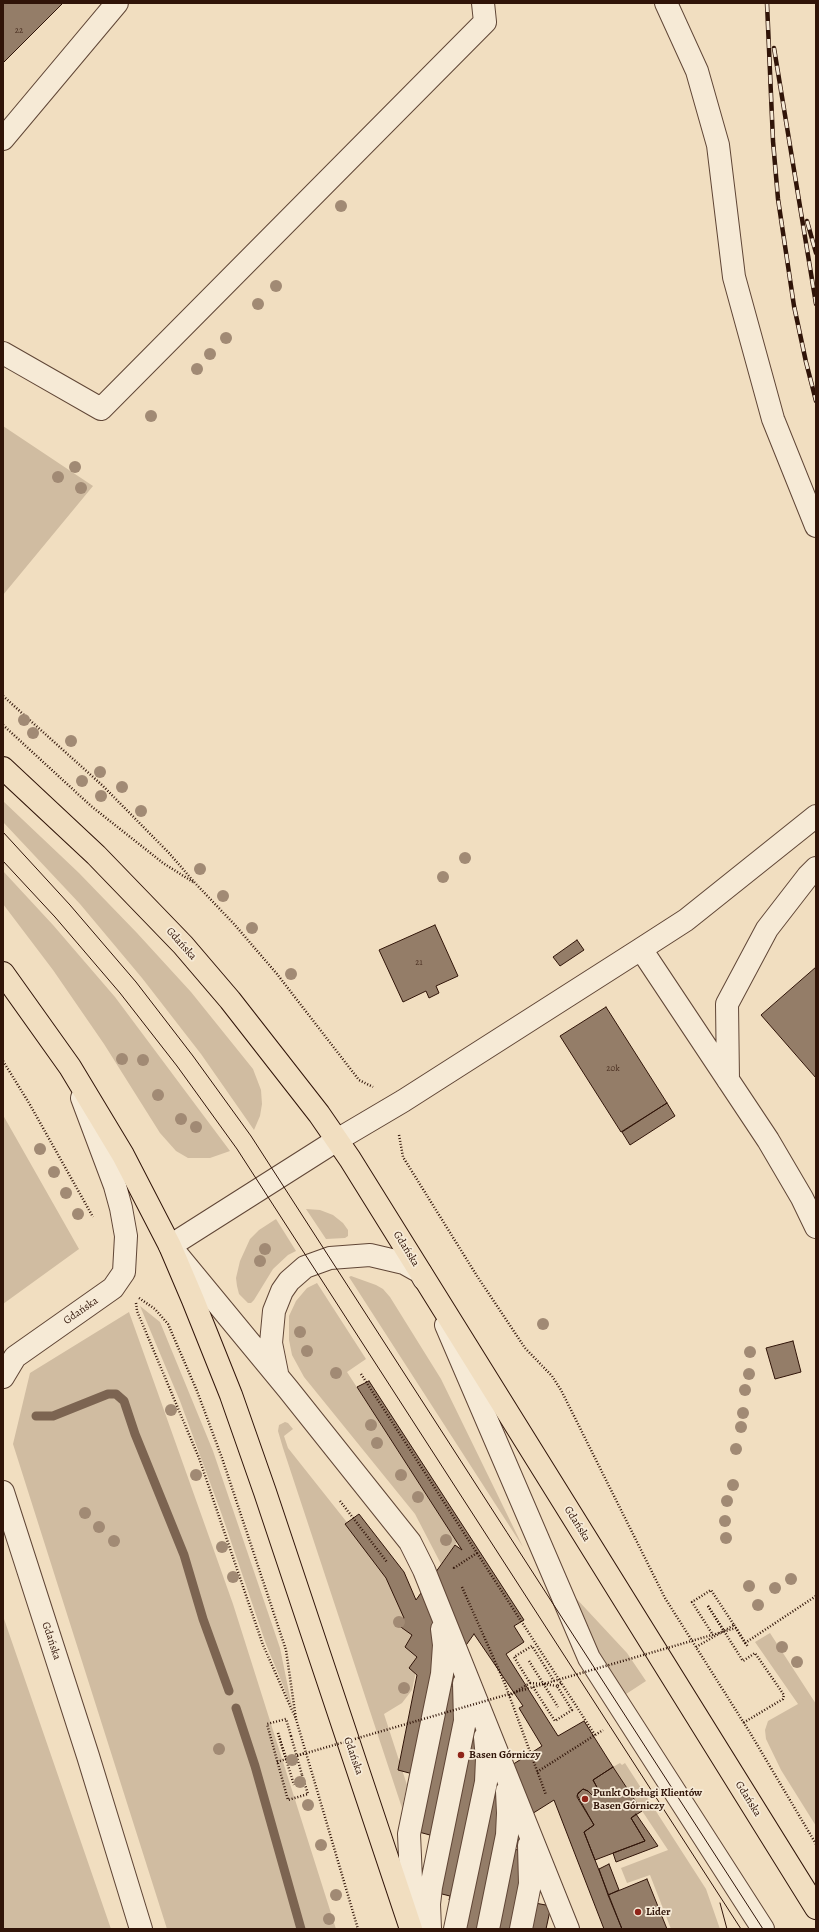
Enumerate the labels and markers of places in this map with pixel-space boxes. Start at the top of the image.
place label: Basen Górniczy [469,1748,540,1762]
marker: Basen Górniczy [456,1750,466,1760]
place label: Punkt Obsługi Klientów Basen Górniczy [593,1786,702,1812]
marker: Punkt Obsługi Klientów Basen Górniczy [580,1794,590,1804]
place label: Lider [646,1905,671,1919]
marker: Lider [633,1907,643,1917]

